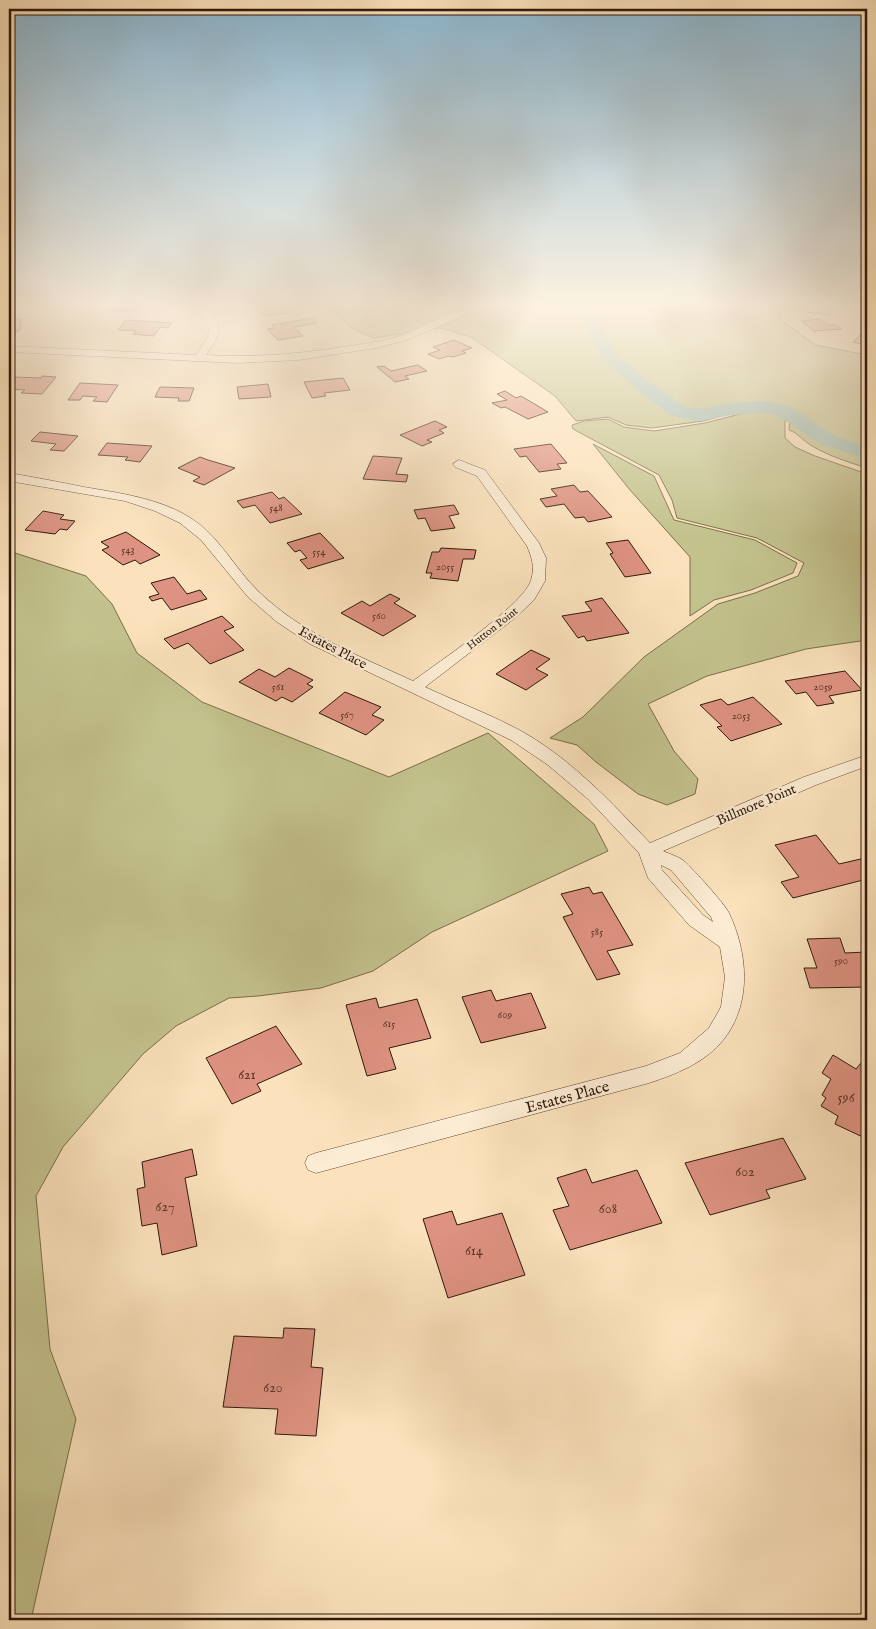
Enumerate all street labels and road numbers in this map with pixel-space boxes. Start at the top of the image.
street label: Hutton Point [464,604,521,653]
street label: Estates Place [295,622,370,674]
street label: Billmore Point [714,780,799,830]
street label: Estates Place [523,1077,612,1119]

